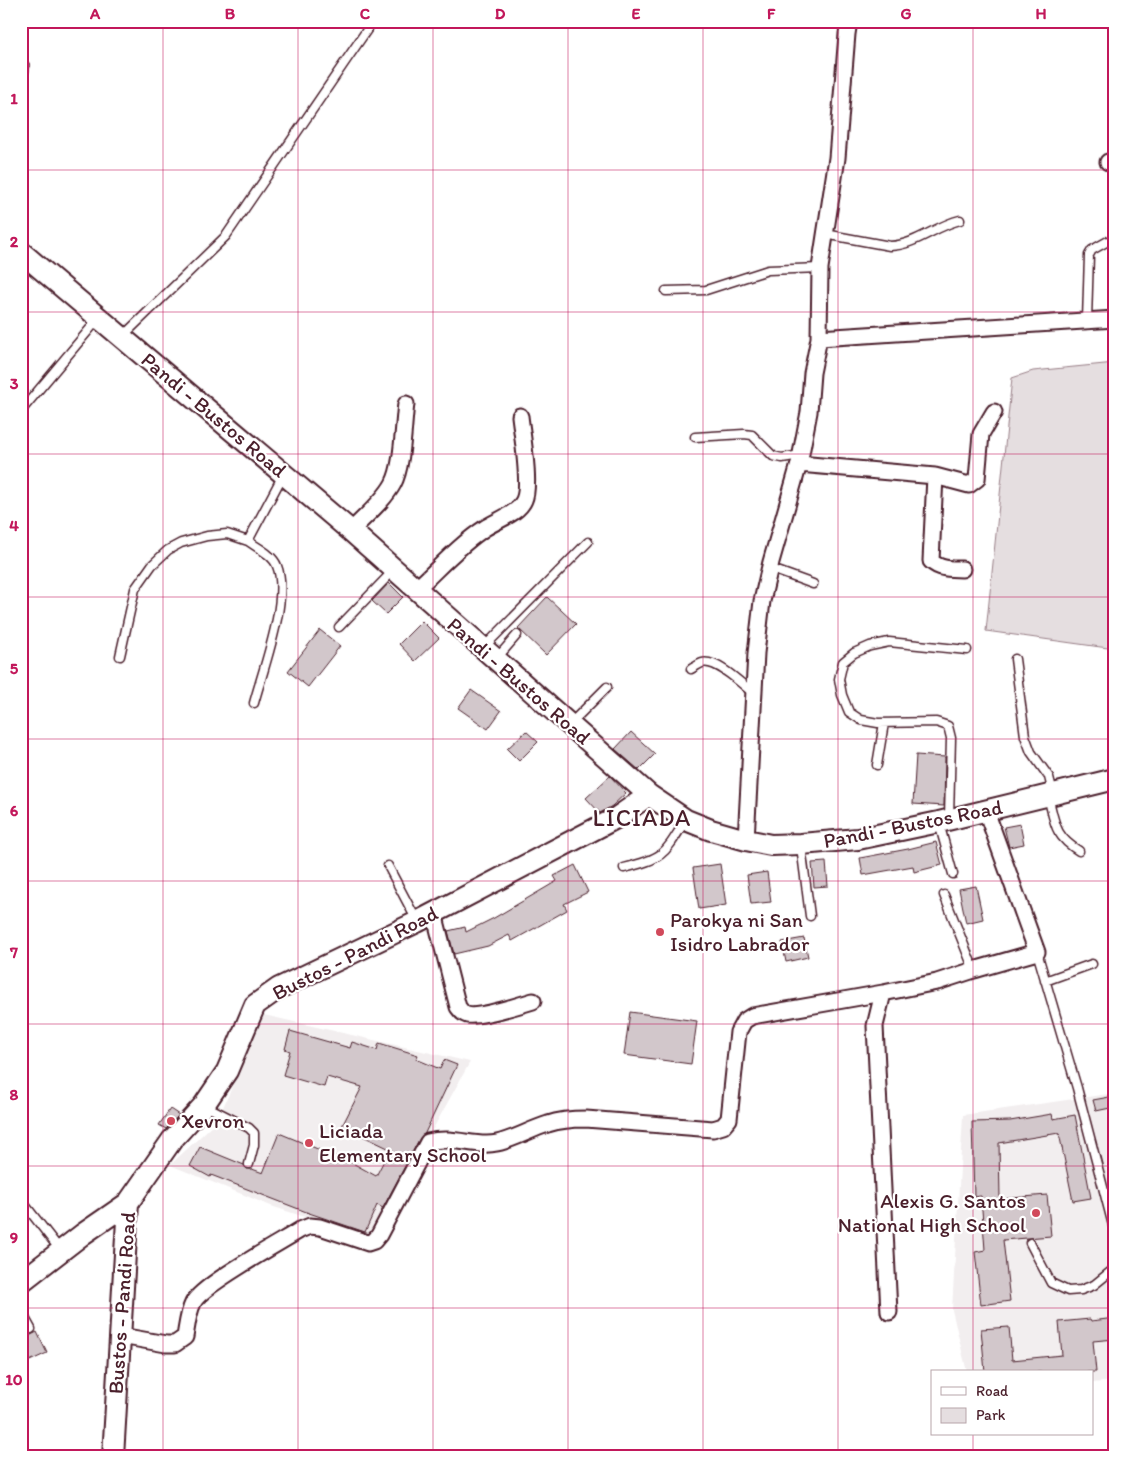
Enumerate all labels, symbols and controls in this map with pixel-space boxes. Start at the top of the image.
text: A [89,4,101,23]
text: B [225,4,236,23]
text: C [360,4,371,23]
text: D [495,4,506,23]
text: E [632,4,641,23]
text: F [767,4,776,23]
text: G [900,4,912,23]
text: H [1035,4,1047,23]
text: 1 [10,89,18,108]
text: 2 [10,232,19,251]
street label: Pandi - Bustos Road [137,347,292,483]
text: 3 [10,374,19,393]
text: 4 [9,516,19,535]
street label: Pandi - Bustos Road [443,612,596,750]
text: 5 [10,659,19,678]
street label: Pandi - Bustos Road [821,794,1005,853]
text: 6 [10,801,19,820]
district label: LICIADA [593,803,691,832]
street label: Bustos - Pandi Road [268,900,442,1005]
place label: Parokya ni San Isidro Labrador [670,907,810,956]
marker: Parokya ni San Isidro Labrador [654,926,666,938]
text: 7 [9,943,18,962]
text: 8 [10,1085,19,1104]
place label: Xevron [181,1108,244,1133]
marker: Xevron [165,1115,177,1127]
place label: Liciada Elementary School [319,1118,487,1167]
marker: Liciada Elementary School [303,1137,315,1149]
place label: Alexis G. Santos National High School [838,1188,1026,1237]
marker: Alexis G. Santos National High School [1030,1207,1042,1219]
street label: Bustos - Pandi Road [103,1211,140,1395]
text: 9 [10,1228,18,1247]
text: 10 [5,1370,23,1389]
legend [931,1370,1094,1436]
text: Road [976,1382,1009,1400]
text: Park [976,1406,1006,1424]

